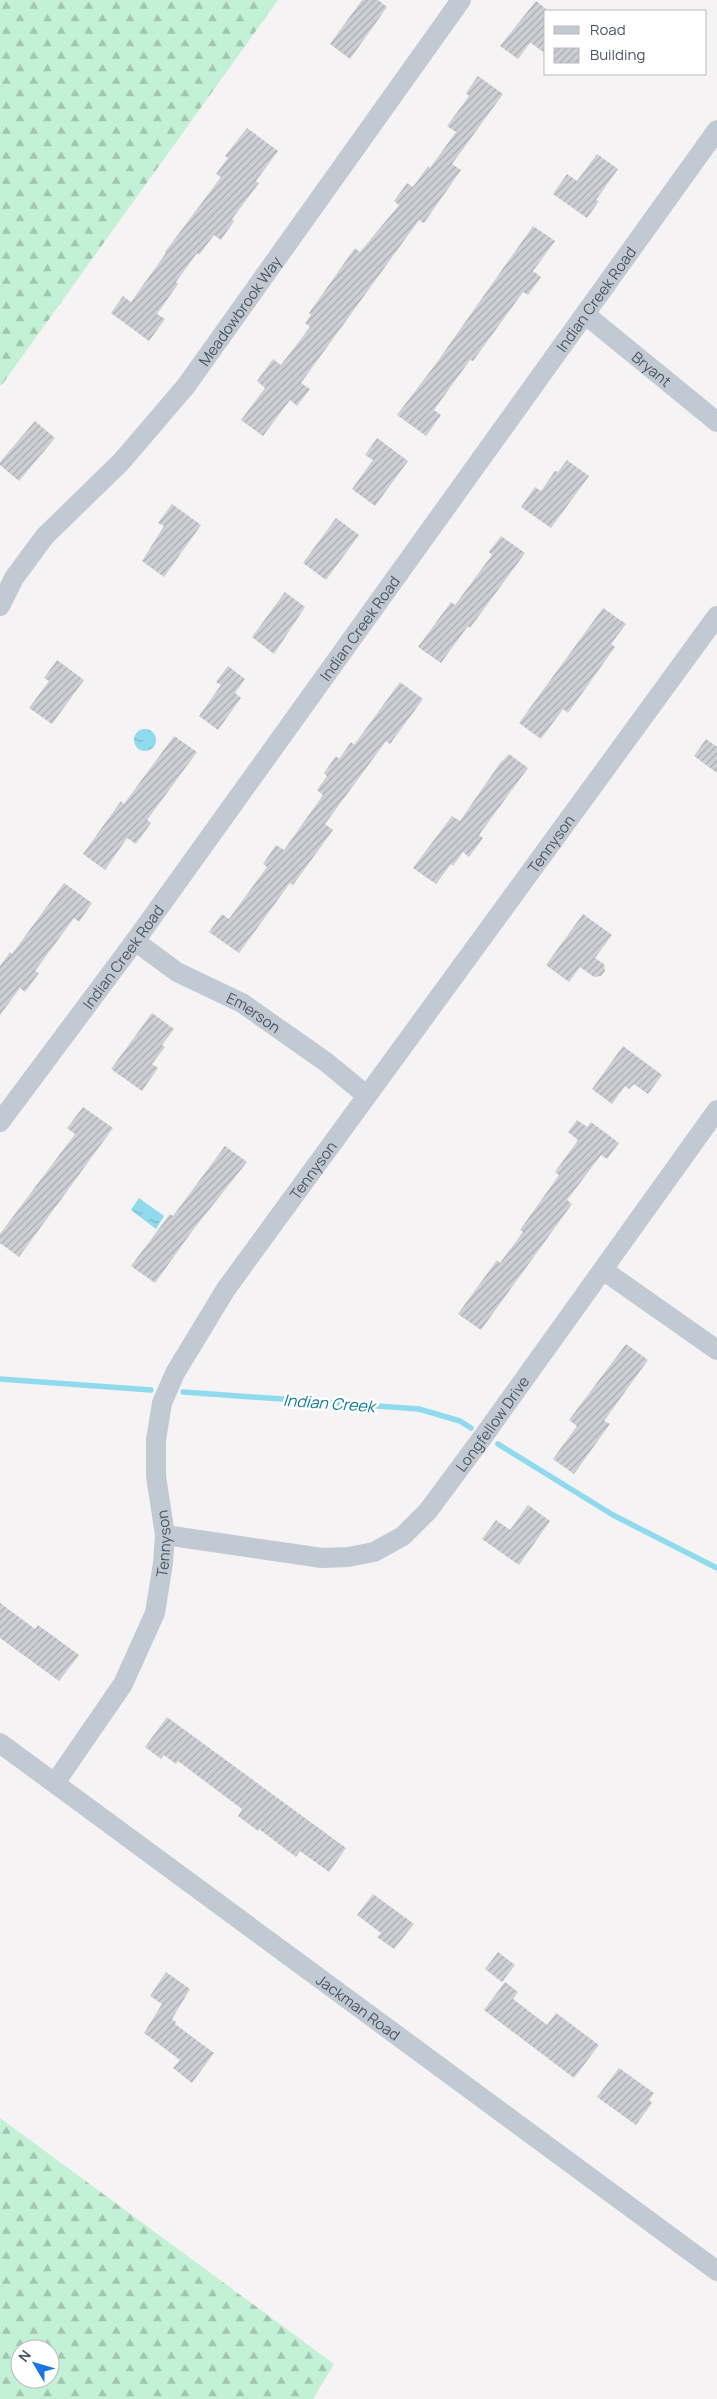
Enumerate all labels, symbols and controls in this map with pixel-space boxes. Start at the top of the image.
legend [544,10,707,75]
text: Road [590,19,626,40]
text: Building [590,44,645,65]
street label: Indian Creek Road [551,242,641,356]
street label: Meadowbrook Way [193,252,286,370]
street label: Bryant [628,346,676,391]
street label: Indian Creek Road [315,571,404,685]
street label: Tennyson [523,810,579,877]
street label: Indian Creek Road [77,900,168,1013]
street label: Emerson [223,987,285,1038]
street label: Tennyson [284,1137,341,1204]
street label: Longfellow Drive [450,1371,534,1476]
water label: Indian Creek [282,1389,378,1417]
street label: Tennyson [150,1509,175,1579]
street label: Jackman Road [312,1969,405,2045]
north arrow [10,2339,60,2389]
text: N [14,2346,35,2366]

